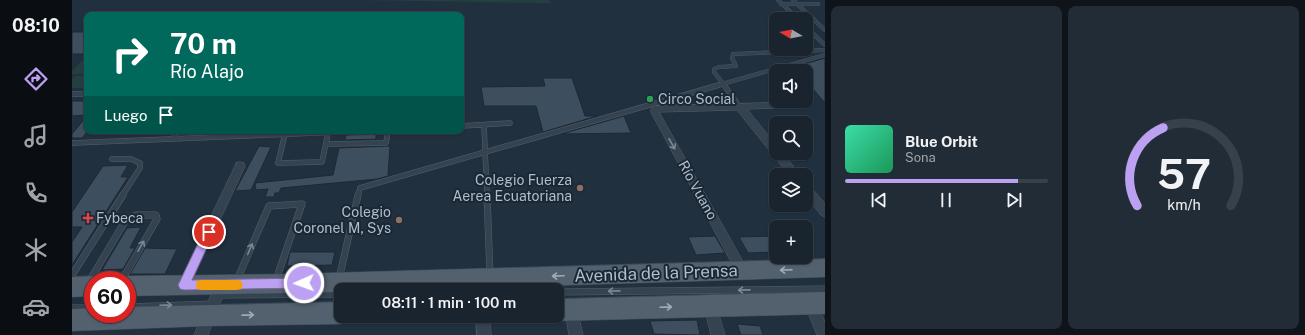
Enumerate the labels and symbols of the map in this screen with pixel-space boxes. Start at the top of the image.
north arrow [769,12,813,56]
place label: Circo Social [658,91,736,107]
marker: Circo Social [645,94,655,104]
one-way arrow [669,138,677,150]
street label: Río Vuano [675,158,721,222]
place label: Colegio Fuerza Aerea Ecuatoriana [453,172,572,204]
marker: Colegio Fuerza Aerea Ecuatoriana [575,183,585,193]
place label: Colegio Coronel M, Sys [294,204,391,236]
place label: Fybeca [96,210,143,226]
marker: Fybeca [83,213,93,223]
pin [192,215,226,249]
marker: Colegio Coronel M, Sys [394,215,404,225]
one-way arrow [138,240,146,252]
one-way arrow [247,243,255,255]
street label: Avenida de la Prensa [574,260,738,286]
position arrow [283,262,325,304]
one-way arrow [780,266,793,273]
speed limit sign: 60 [84,271,136,323]
one-way arrow [552,272,565,279]
one-way arrow [738,286,751,294]
one-way arrow [608,287,621,295]
one-way arrow [159,302,172,309]
one-way arrow [659,304,672,311]
one-way arrow [241,311,254,319]

